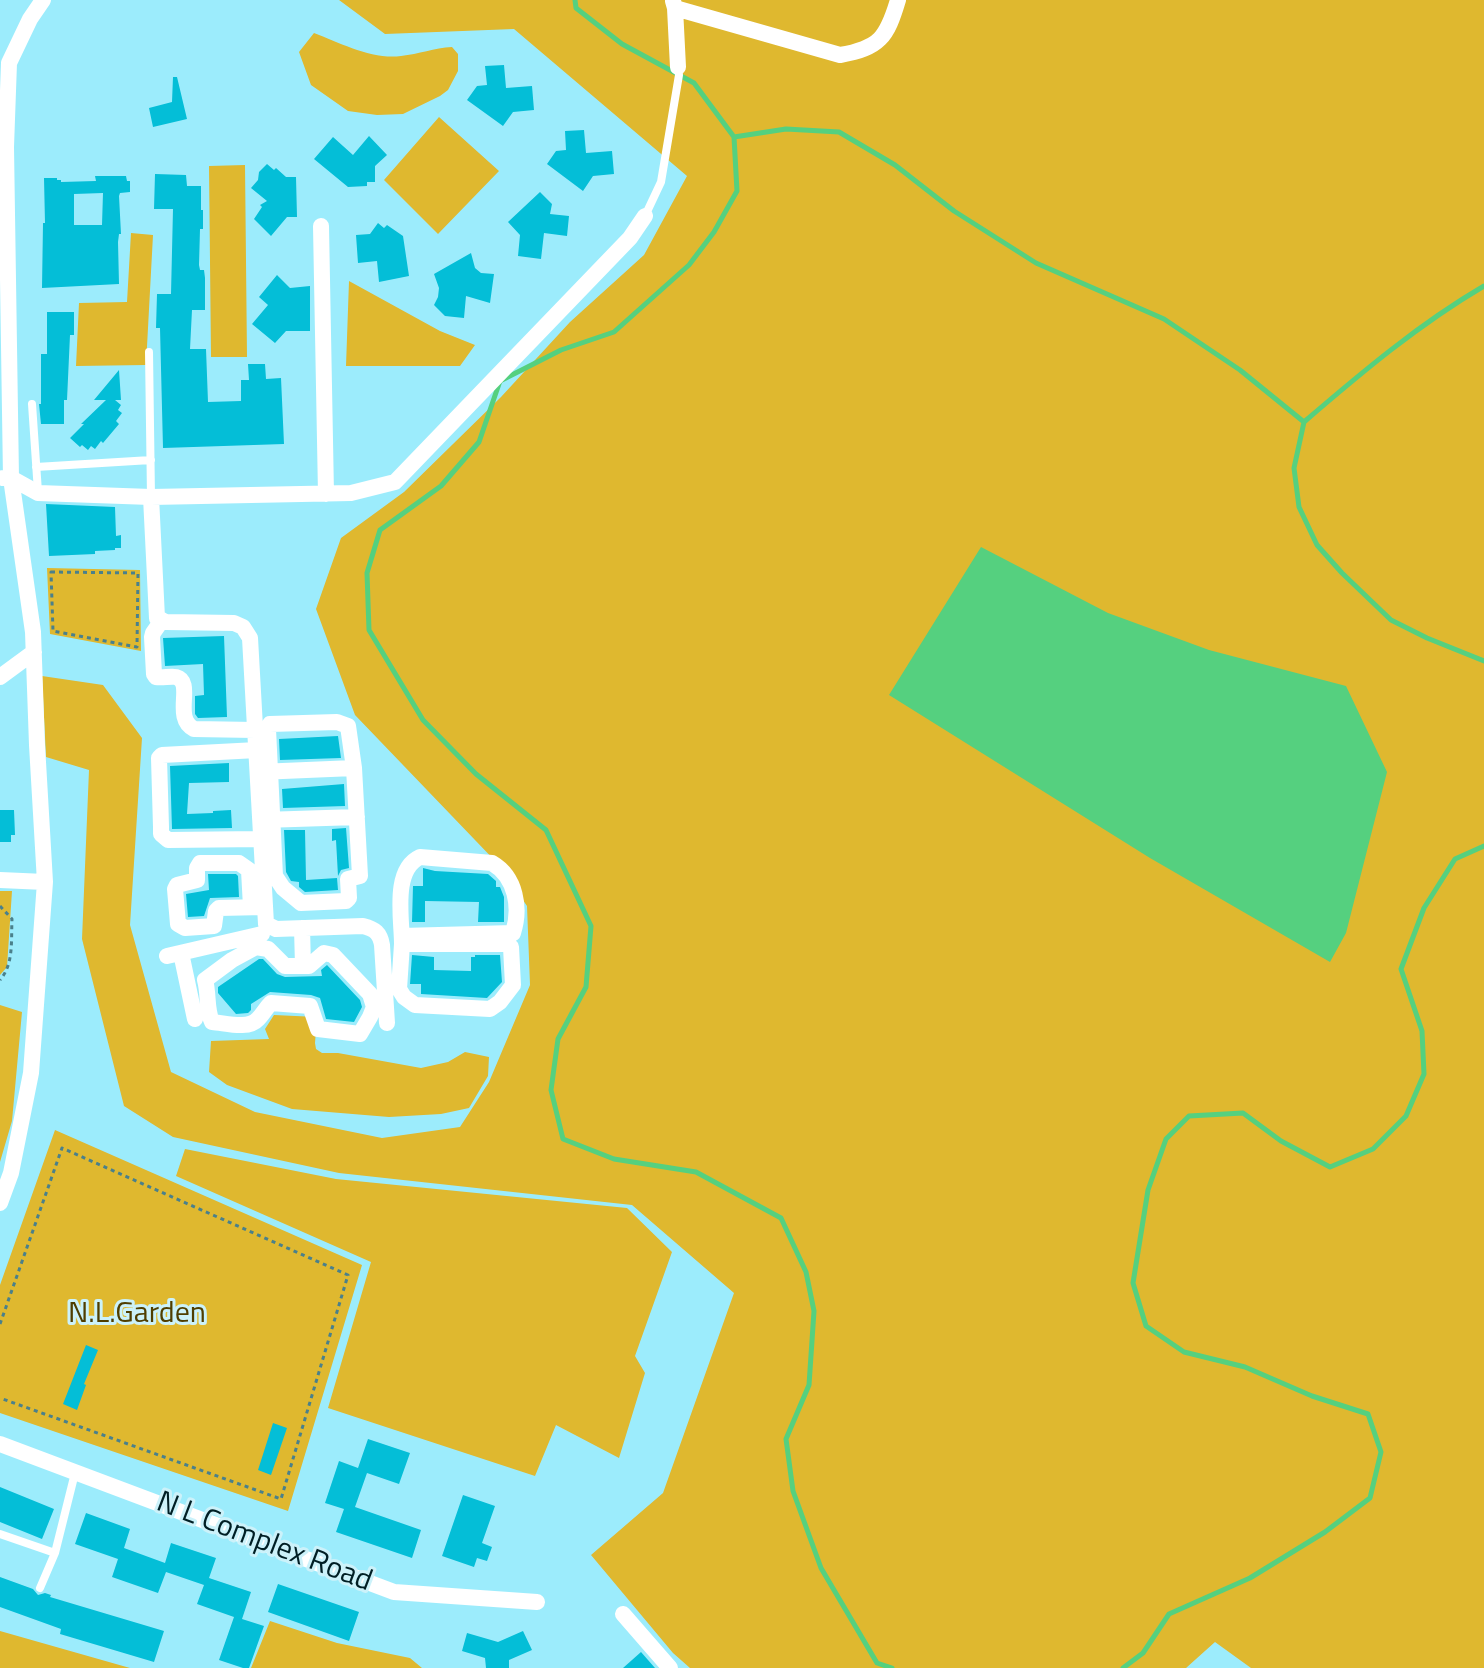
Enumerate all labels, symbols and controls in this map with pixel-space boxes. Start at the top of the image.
park label: N.L.Garden [68,1297,206,1333]
street label: N L Complex Road [151,1485,377,1601]

